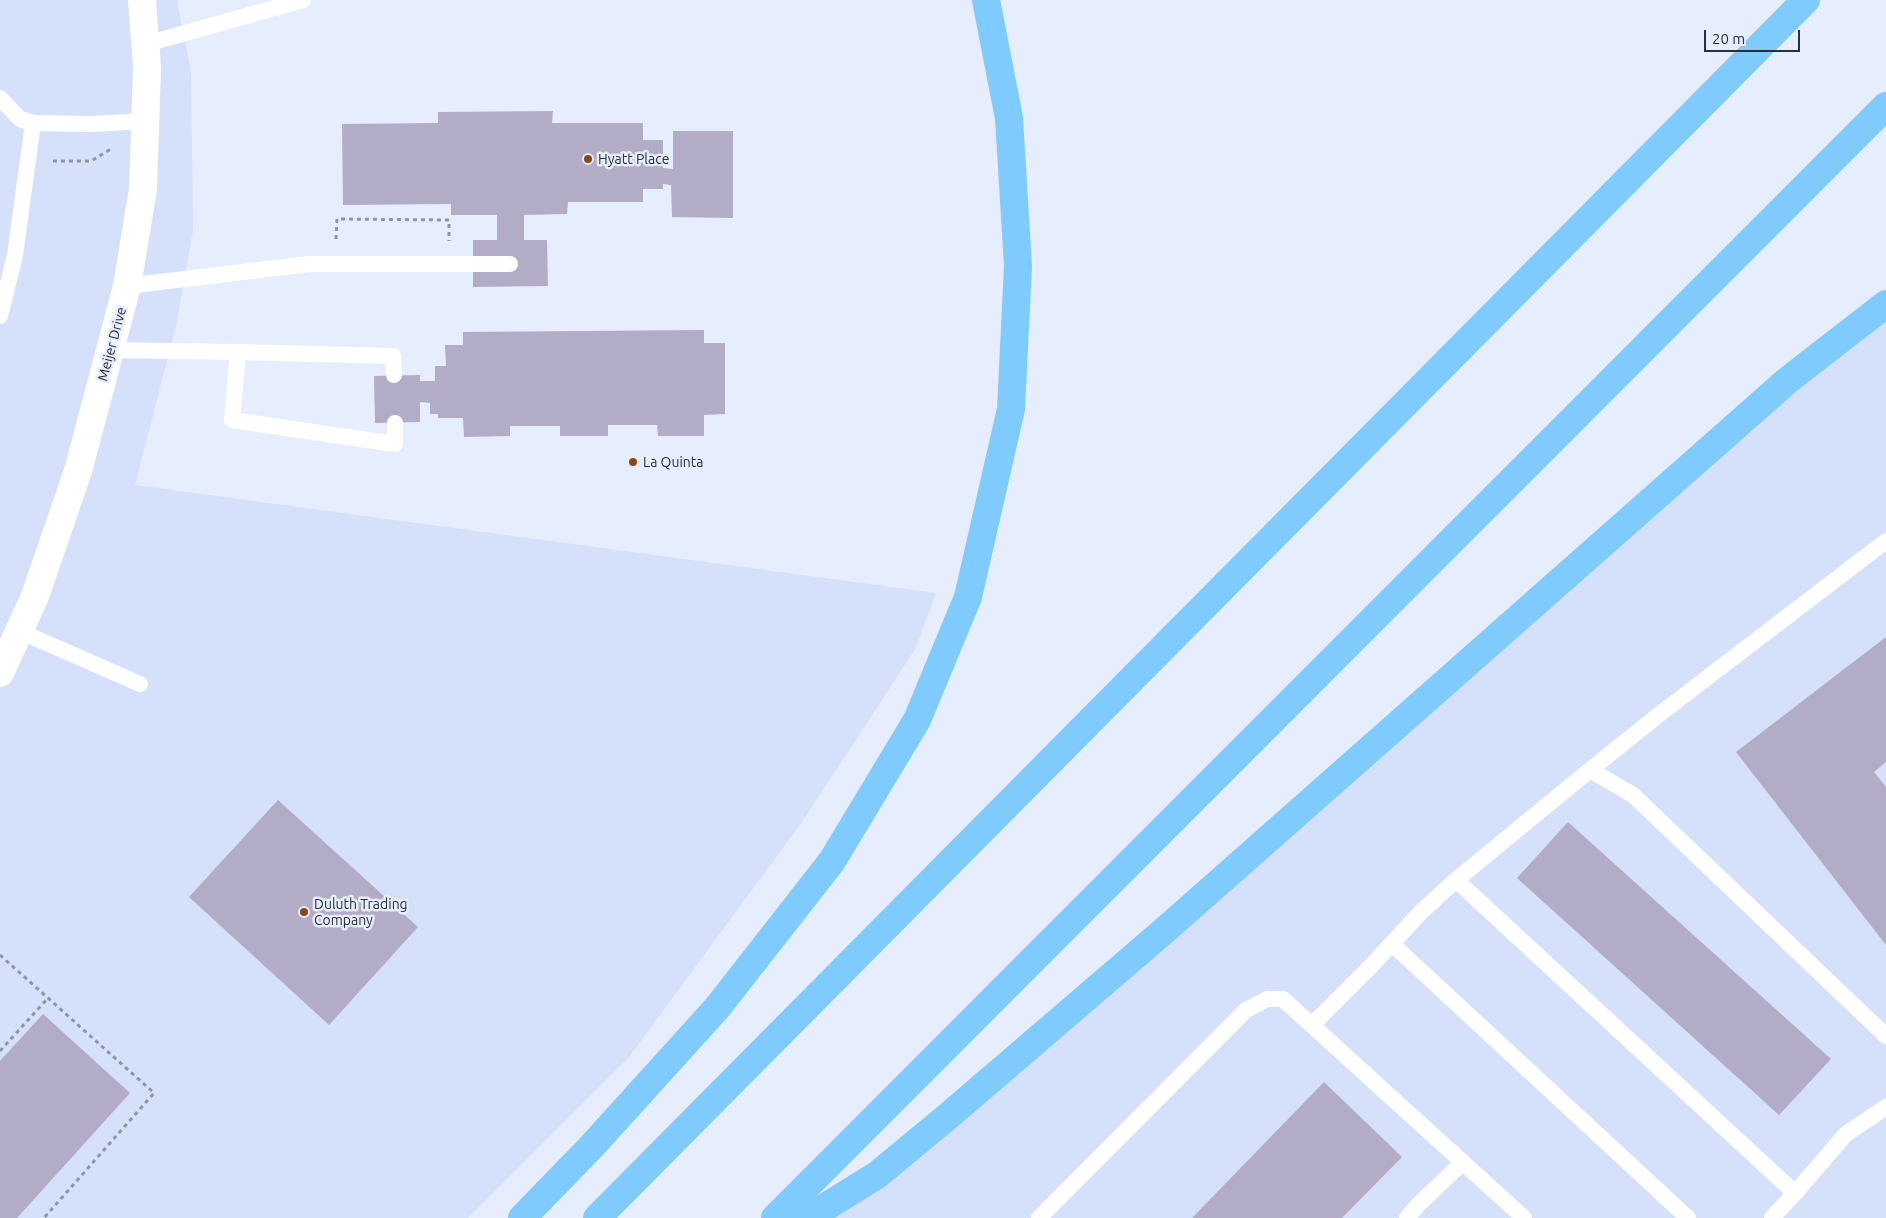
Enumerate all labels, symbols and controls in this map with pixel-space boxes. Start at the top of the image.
scale bar [1706,20,1802,52]
text: 20 m [1712,30,1745,47]
place label: Hyatt Place [598,151,669,167]
marker: Hyatt Place [582,153,594,165]
street label: Meijer Drive [94,305,130,383]
place label: La Quinta [643,454,703,470]
marker: La Quinta [627,456,639,468]
place label: Duluth Trading Company [314,896,408,929]
marker: Duluth Trading Company [298,906,310,918]

